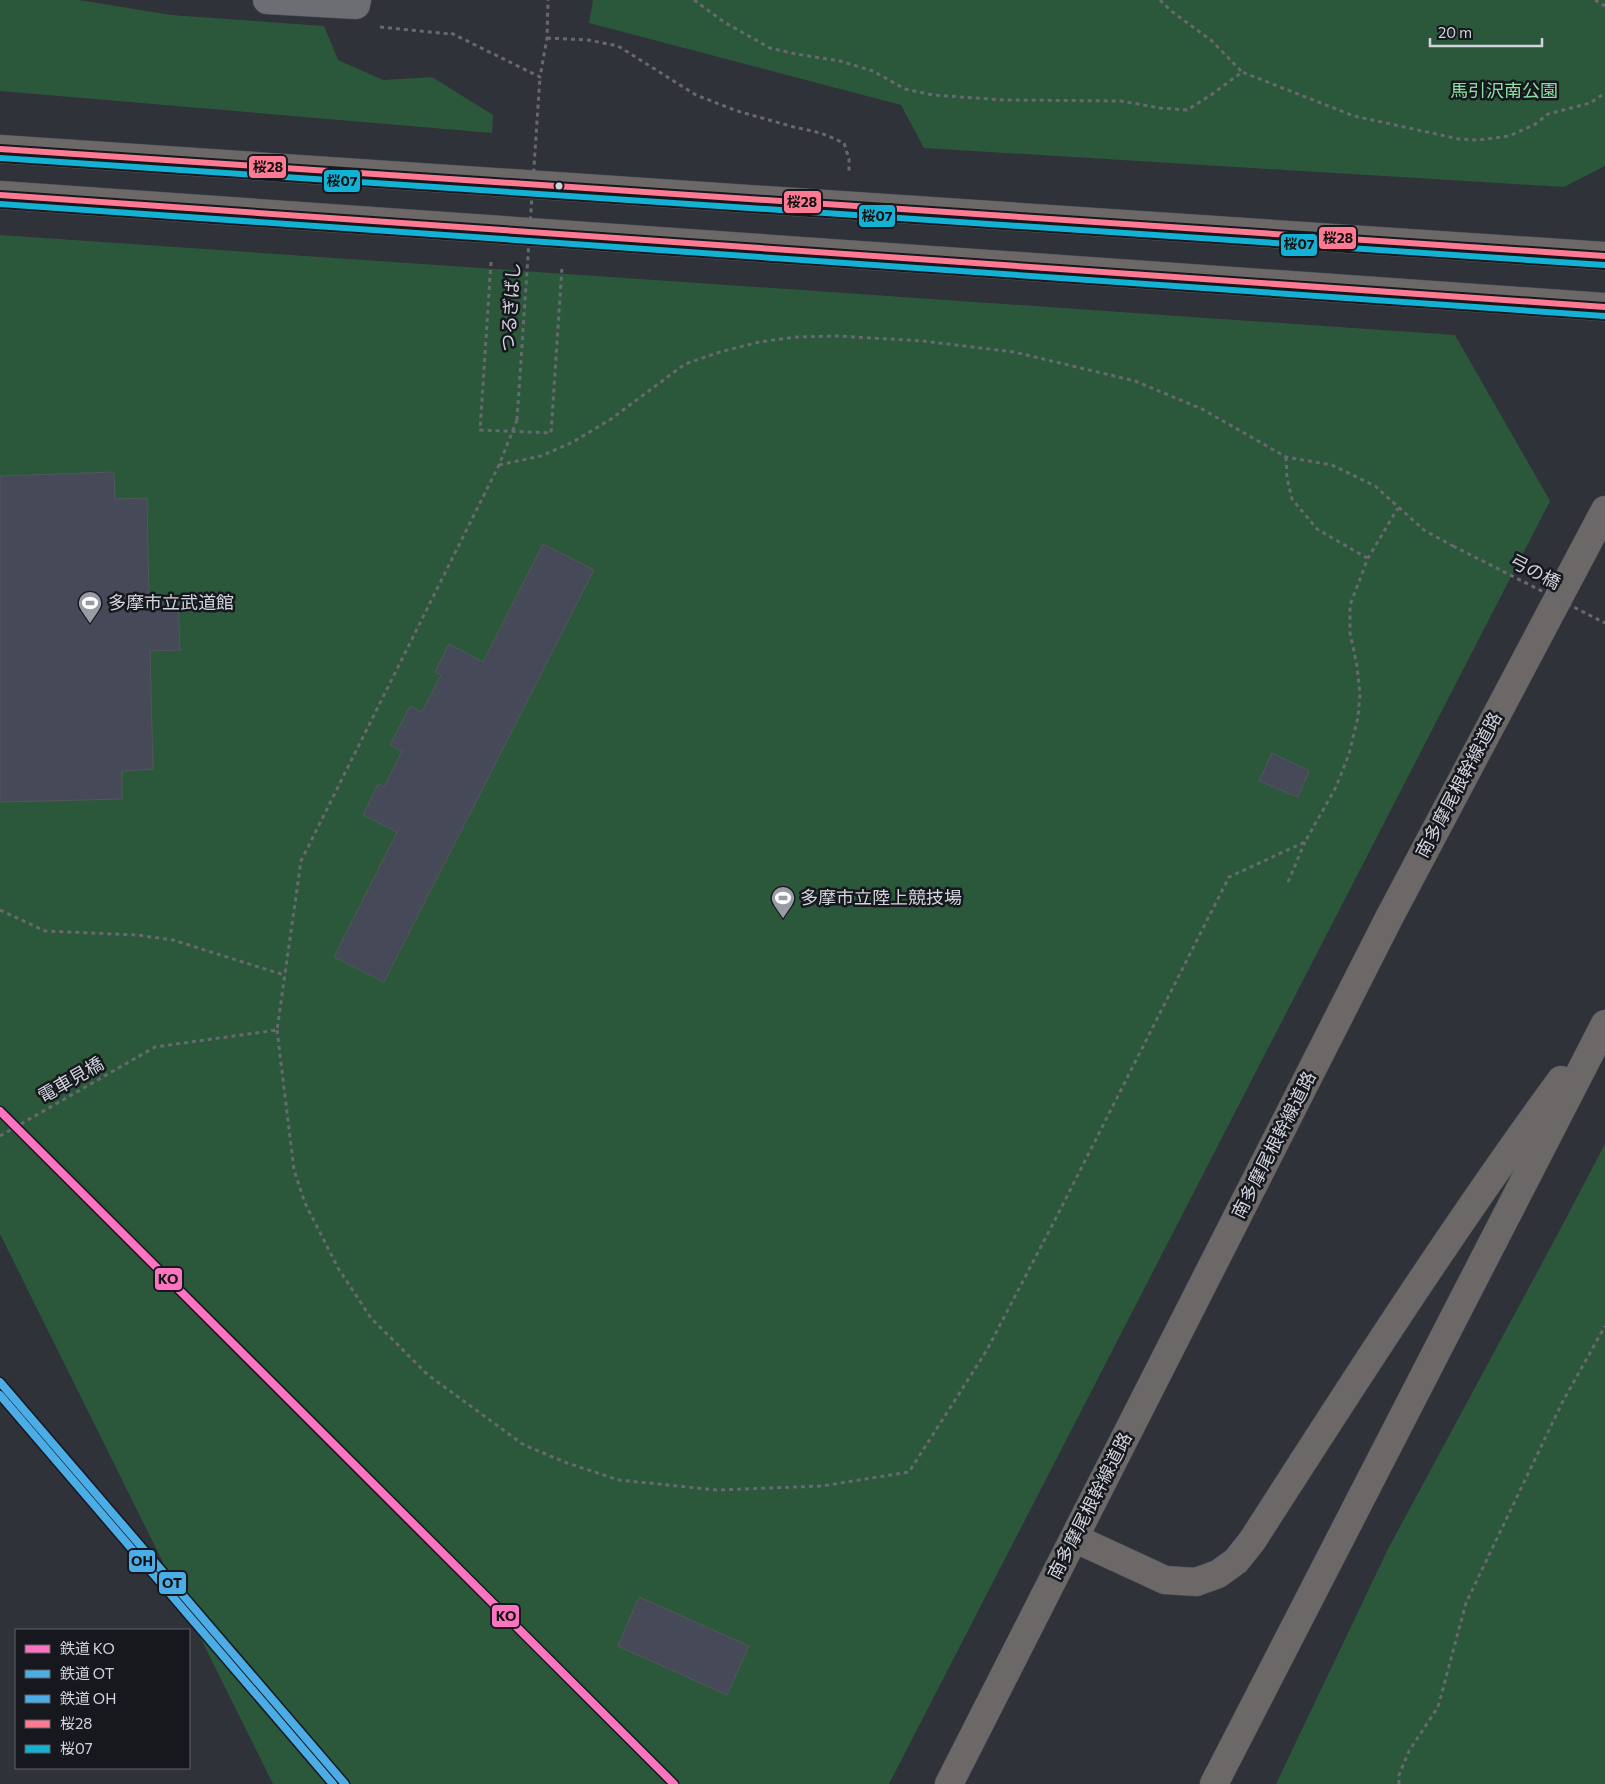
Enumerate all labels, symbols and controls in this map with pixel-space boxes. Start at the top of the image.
scale bar [1430,15,1542,47]
text: 20 m [1438,23,1472,41]
park label: 馬引沢南公園 [1450,79,1558,101]
line badge: 桜28 [248,155,287,179]
text: 桜28 [253,158,284,175]
line badge: 桜07 [323,169,361,193]
text: 桜07 [327,172,358,189]
unlabelled marker [554,181,564,191]
line badge: 桜28 [783,190,822,214]
text: 桜28 [787,193,818,210]
line badge: 桜07 [858,204,896,228]
text: 桜07 [862,207,893,224]
line badge: 桜28 [1318,226,1357,250]
text: 桜28 [1323,229,1354,246]
line badge: 桜07 [1280,233,1318,257]
text: 桜07 [1284,235,1315,252]
street label: つるぎばし [496,261,524,353]
street label: 弓の橋 [1506,549,1565,593]
sports icon: 多摩市立武道館 [77,590,103,624]
place label: 多摩市立武道館 [108,591,234,613]
street label: 南多摩尾根幹線道路 [1410,708,1506,861]
sports icon: 多摩市立陸上競技場 [770,885,796,919]
place label: 多摩市立陸上競技場 [800,886,962,908]
street label: 電車見橋 [34,1052,107,1107]
street label: 南多摩尾根幹線道路 [1227,1067,1320,1222]
line badge: KO [154,1267,183,1291]
text: KO [158,1270,178,1287]
street label: 南多摩尾根幹線道路 [1043,1428,1136,1583]
line badge: OH [128,1549,156,1573]
text: OH [131,1552,153,1569]
line badge: OT [158,1571,187,1595]
text: OT [162,1574,182,1591]
line badge: KO [491,1604,520,1628]
text: KO [496,1607,516,1624]
legend [15,1629,190,1769]
text: 鉄道 KO [60,1639,115,1657]
text: 鉄道 OT [60,1664,115,1682]
text: 鉄道 OH [60,1689,116,1707]
text: 桜28 [60,1714,92,1732]
text: 桜07 [60,1739,93,1757]

